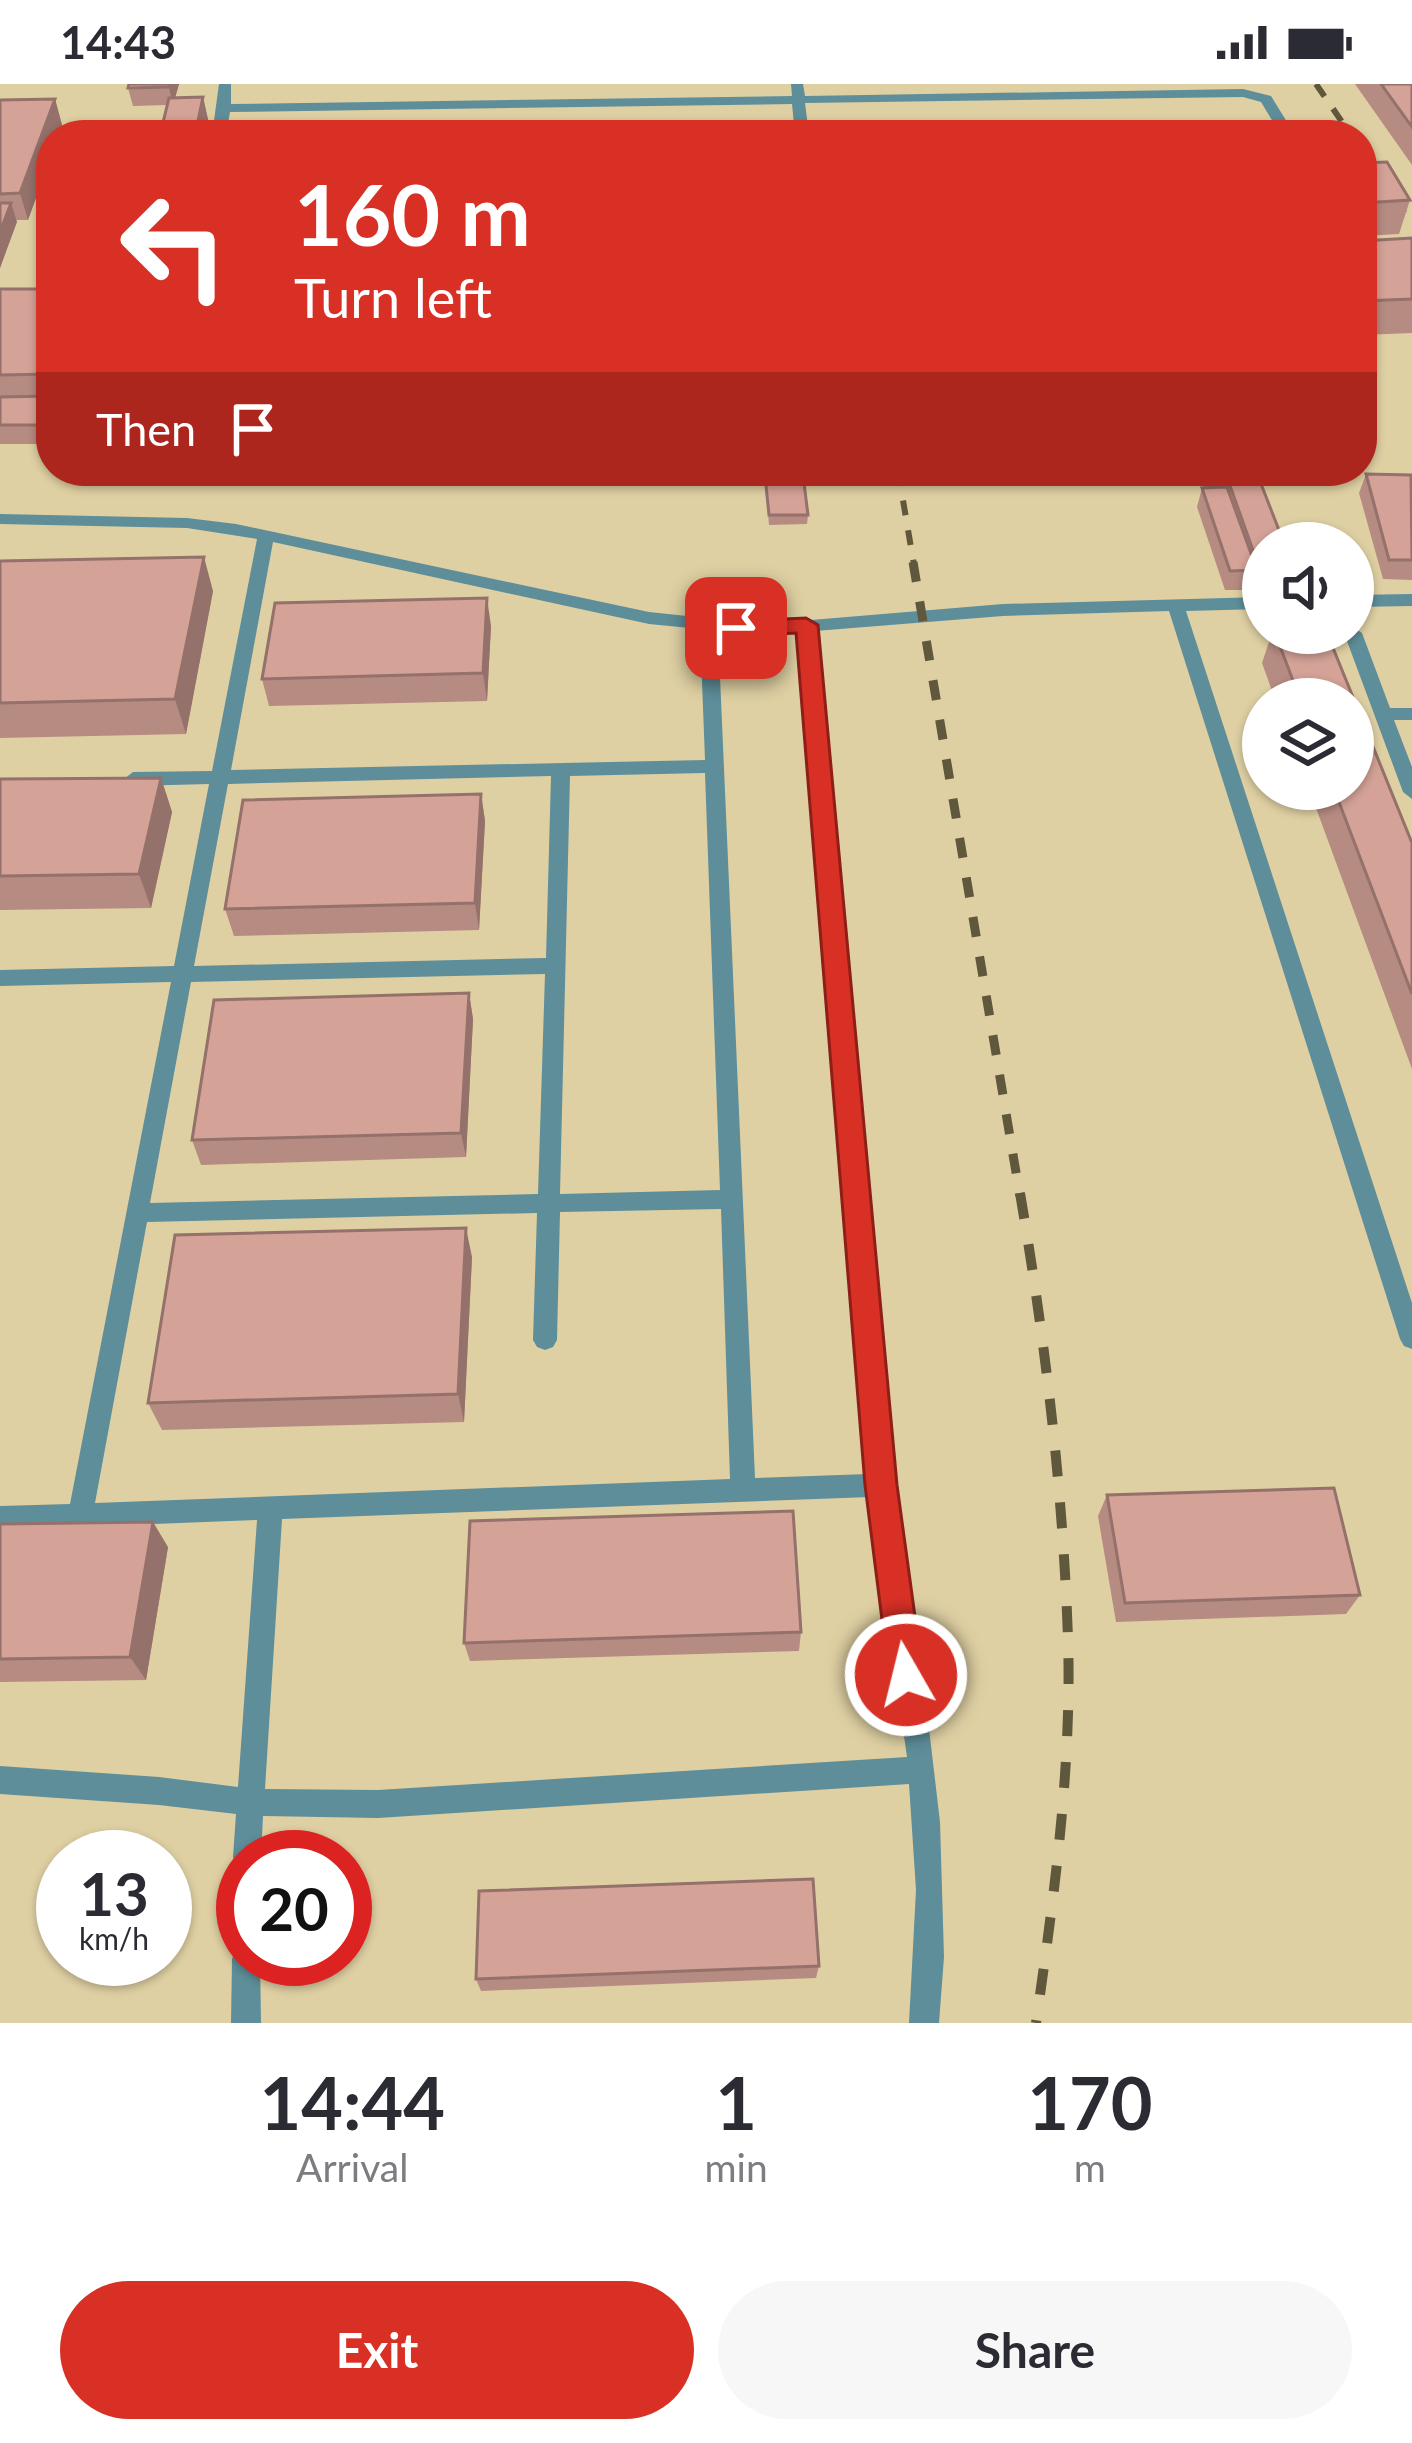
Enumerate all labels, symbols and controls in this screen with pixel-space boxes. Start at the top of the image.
text: 14:43 [60,15,176,69]
text: 160 m [294,163,531,264]
icon: left [96,168,252,324]
text: Turn left [294,265,492,330]
icon: arrive [220,396,286,462]
text: Then [96,402,196,456]
map controls [1242,522,1374,810]
button: sound [1242,522,1374,654]
pin [685,577,787,679]
icon: arrive [703,595,769,661]
button: layers [1242,678,1374,810]
position arrow [843,1612,969,1738]
speed limit sign: 20 [216,1830,372,1986]
text: 13 [79,1857,149,1929]
text: km/h [79,1920,149,1956]
text: 14:44 [259,2059,445,2145]
text: 1 [715,2059,757,2145]
text: 170 [1027,2059,1152,2145]
text: Arrival [296,2144,408,2190]
text: min [705,2144,768,2190]
text: m [1074,2144,1106,2190]
button: Exit [60,2281,694,2419]
button: Share [718,2281,1352,2419]

